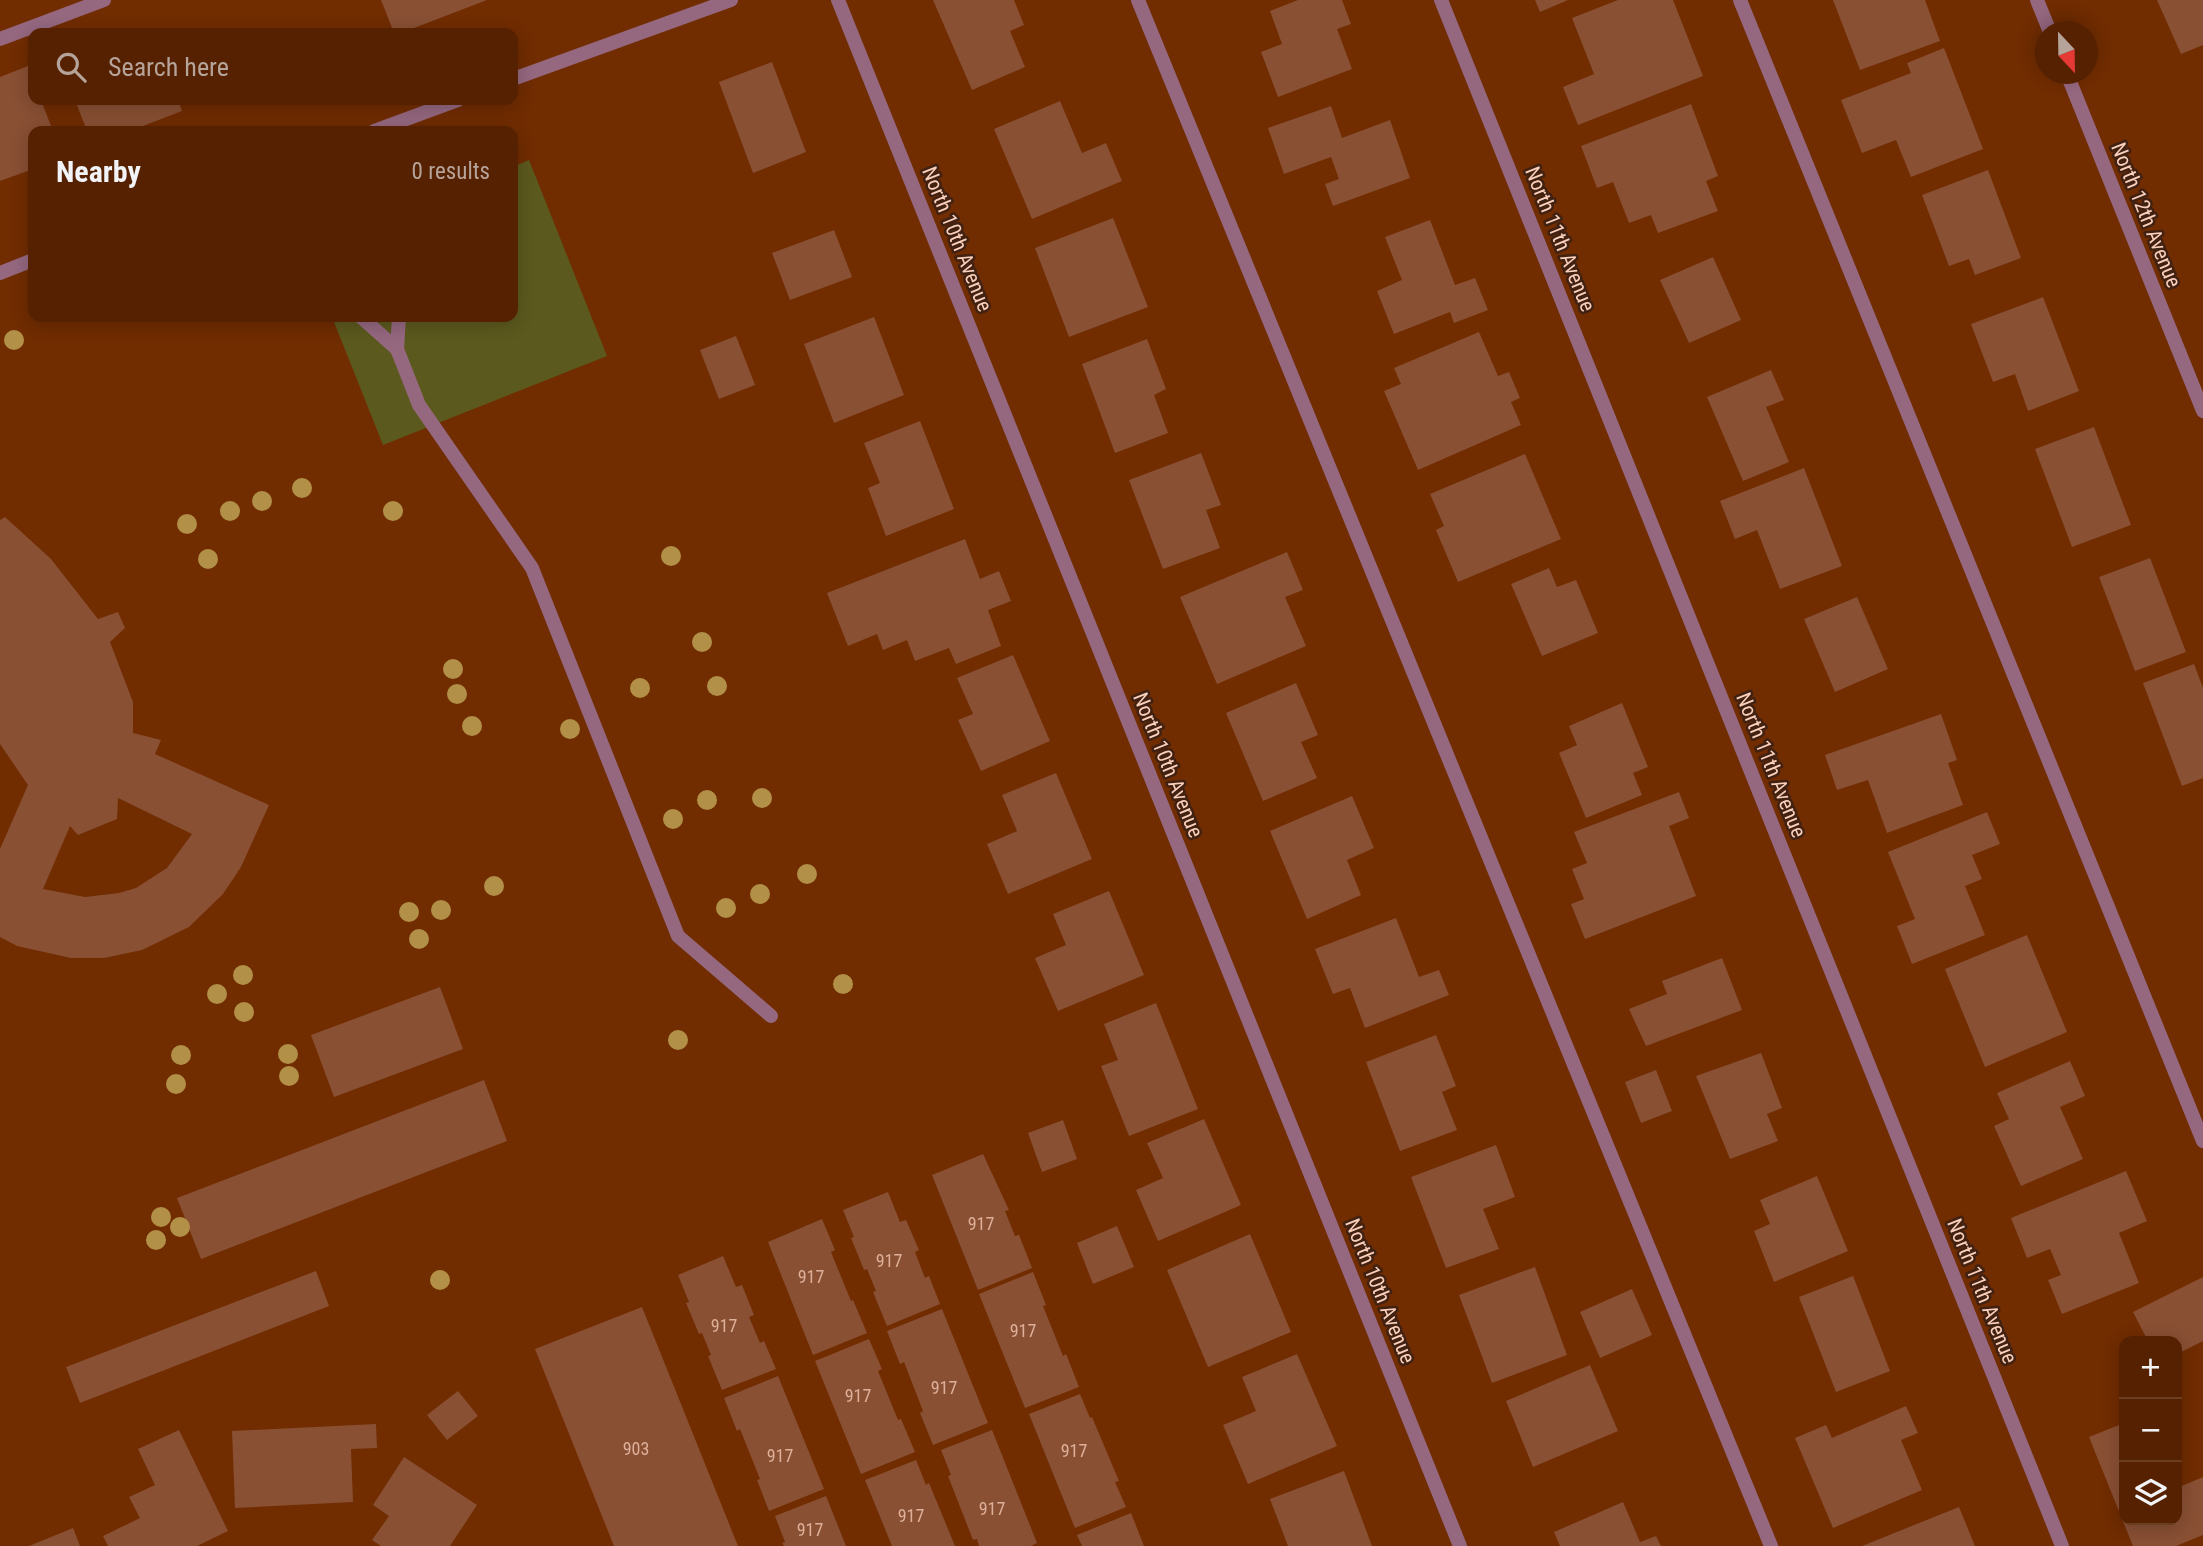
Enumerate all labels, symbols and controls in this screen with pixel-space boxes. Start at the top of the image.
north arrow [2035,21,2098,84]
search box [28,28,518,105]
icon: search [52,48,90,86]
text: Search here [108,52,229,82]
street label: North 12th Avenue [2106,139,2186,291]
text: Nearby [56,154,141,189]
text: 0 results [412,158,490,185]
street label: North 10th Avenue [917,163,997,315]
street label: North 11th Avenue [1520,163,1600,315]
street label: North 10th Avenue [1128,689,1208,841]
street label: North 11th Avenue [1731,689,1811,841]
house number: 917 [968,1213,994,1234]
street label: North 10th Avenue [1340,1215,1420,1367]
street label: North 11th Avenue [1942,1215,2022,1367]
house number: 917 [876,1250,902,1271]
house number: 917 [798,1266,824,1287]
house number: 917 [711,1315,737,1336]
house number: 917 [1010,1320,1036,1341]
map controls [2119,1336,2182,1525]
button: + [2119,1336,2182,1399]
house number: 917 [931,1377,957,1398]
house number: 917 [845,1385,871,1406]
button: − [2119,1399,2182,1462]
house number: 903 [623,1438,649,1459]
house number: 917 [1061,1440,1087,1461]
house number: 917 [767,1445,793,1466]
button: layers [2119,1462,2182,1525]
house number: 917 [979,1498,1005,1519]
house number: 917 [898,1505,924,1526]
house number: 917 [797,1519,823,1540]

